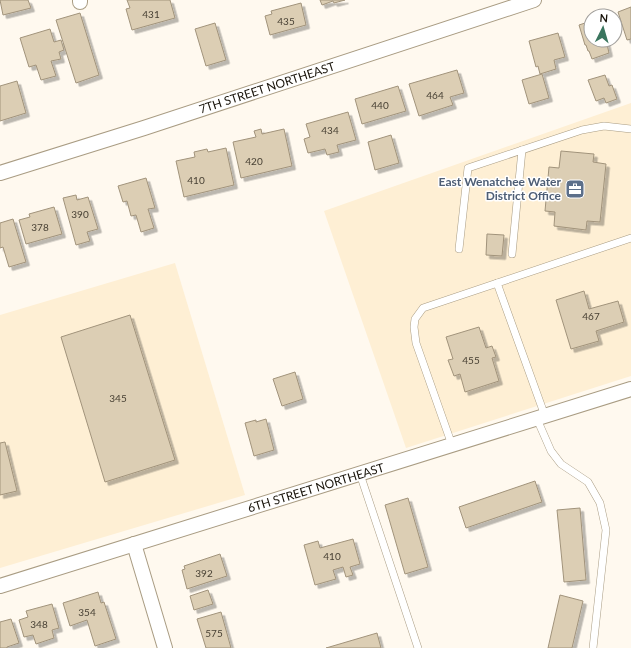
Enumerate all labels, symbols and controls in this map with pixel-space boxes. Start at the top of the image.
house number: 431 [142,8,160,20]
north arrow [583,8,623,48]
text: N [599,11,609,24]
house number: 435 [277,15,295,27]
street label: 7TH STREET NORTHEAST [197,58,337,117]
house number: 464 [426,89,444,101]
house number: 440 [371,99,389,111]
house number: 434 [321,124,339,136]
house number: 420 [245,155,263,167]
house number: 410 [187,174,205,186]
place label: East Wenatchee Water District Office [439,174,562,203]
office icon: East Wenatchee Water District Office [564,178,586,200]
house number: 390 [71,208,89,220]
house number: 378 [31,221,49,233]
house number: 467 [582,310,600,322]
house number: 455 [462,354,480,366]
house number: 345 [109,392,127,404]
street label: 6TH STREET NORTHEAST [246,460,386,515]
house number: 410 [323,550,341,562]
house number: 392 [195,567,213,579]
house number: 354 [78,606,96,618]
house number: 348 [30,618,48,630]
house number: 575 [205,627,223,639]

